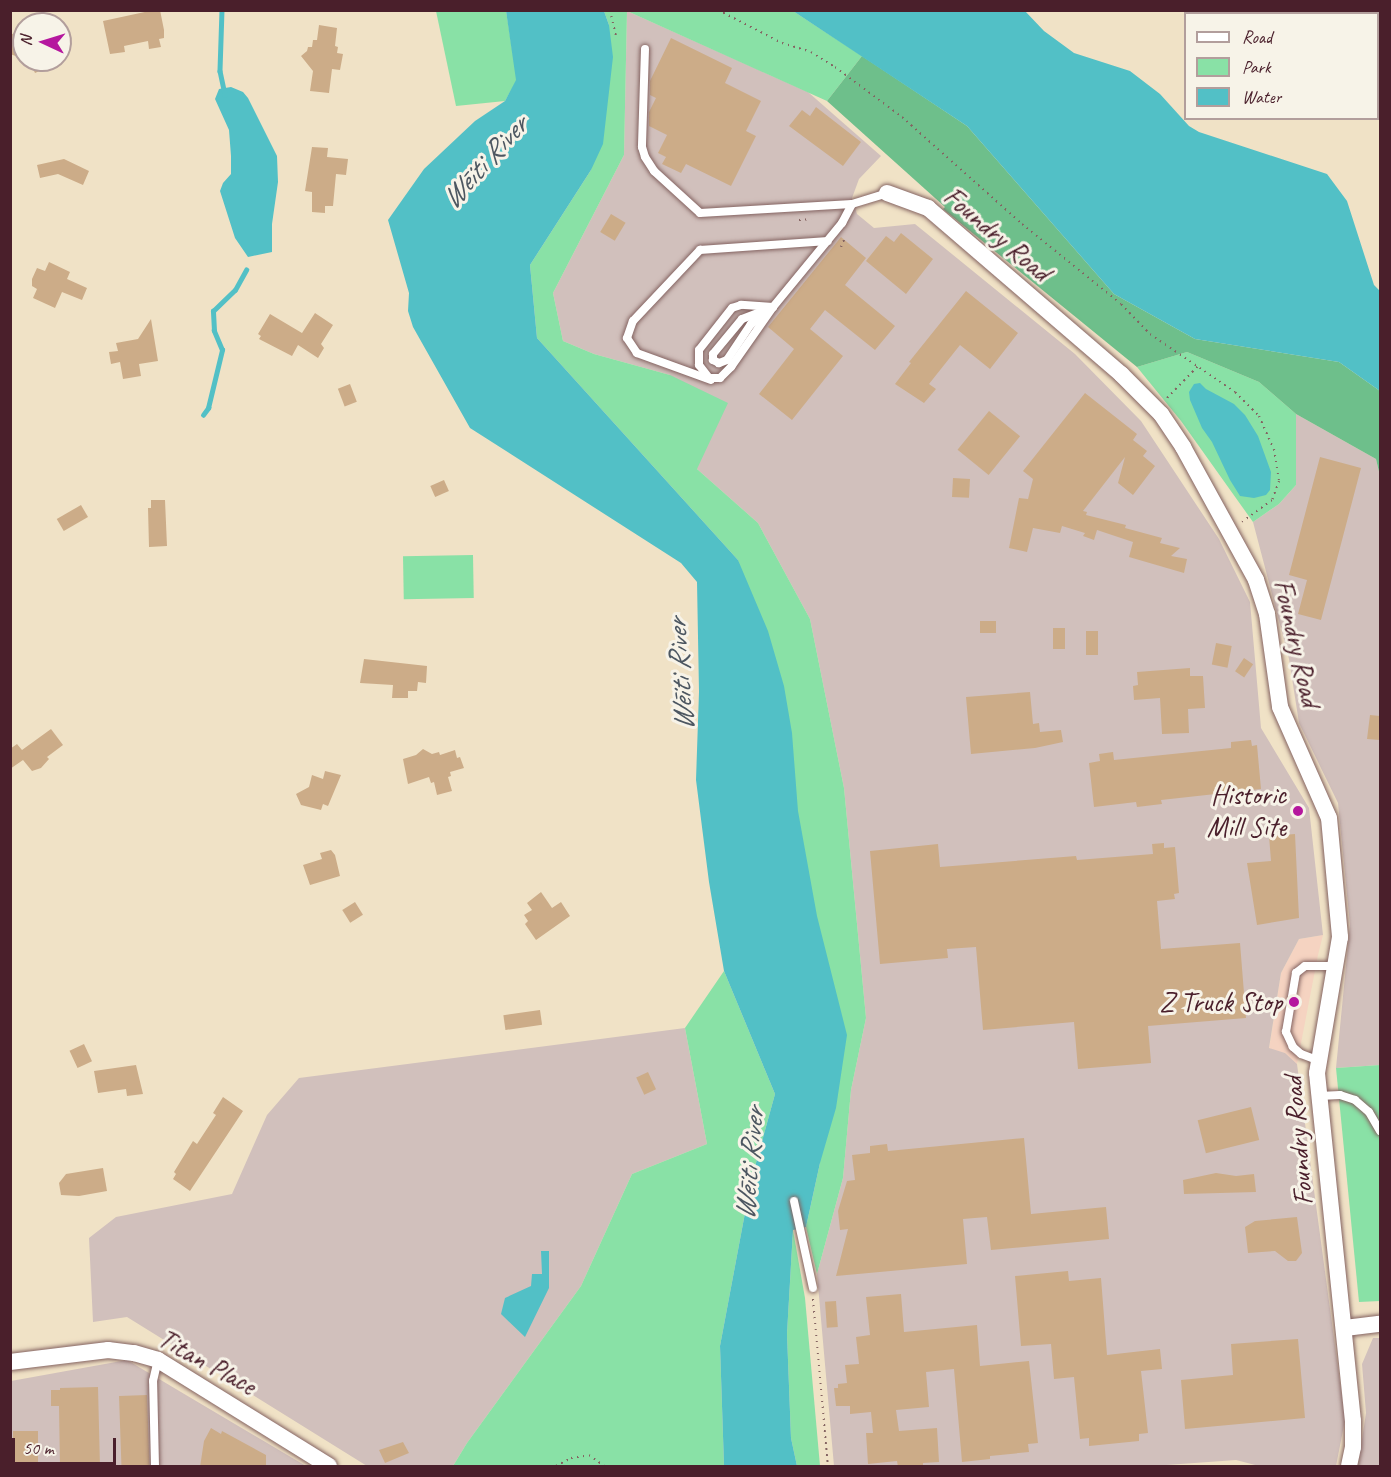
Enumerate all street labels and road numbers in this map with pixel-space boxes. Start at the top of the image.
street label: Foundry Road [937,180,1057,288]
street label: Foundry Road [1266,576,1328,710]
street label: Foundry Road [1276,1075,1320,1207]
street label: Titan Place [152,1321,262,1403]

